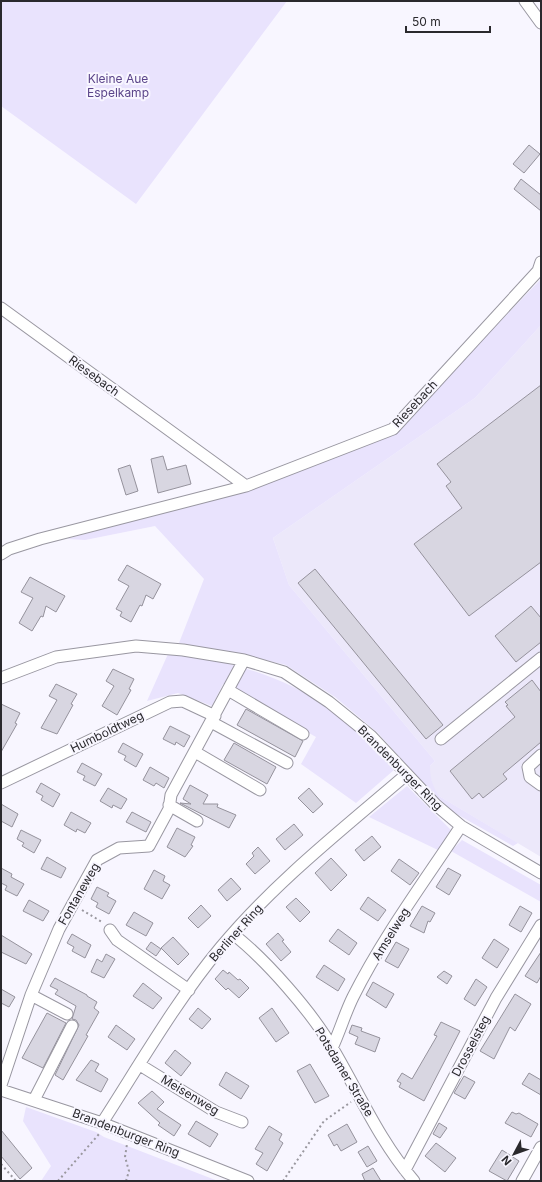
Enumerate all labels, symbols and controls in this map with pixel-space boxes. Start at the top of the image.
scale bar [406,8,490,34]
text: 50 m [412,14,441,29]
park label: Kleine Aue Espelkamp [87,71,149,100]
street label: Riesebach [66,352,123,399]
street label: Riesebach [389,377,440,430]
street label: Humboldtweg [68,707,146,756]
street label: Brandenburger Ring [355,722,446,813]
street label: Fontaneweg [55,860,102,928]
street label: Berliner Ring [206,901,265,965]
street label: Amselweg [369,905,413,963]
street label: Drosselsteg [448,1013,493,1079]
street label: Potsdamer Straße [312,1024,377,1119]
street label: Meisenweg [158,1071,222,1118]
street label: Brandenburger Ring [70,1105,182,1160]
north arrow [494,1134,534,1174]
text: N [498,1153,514,1168]

